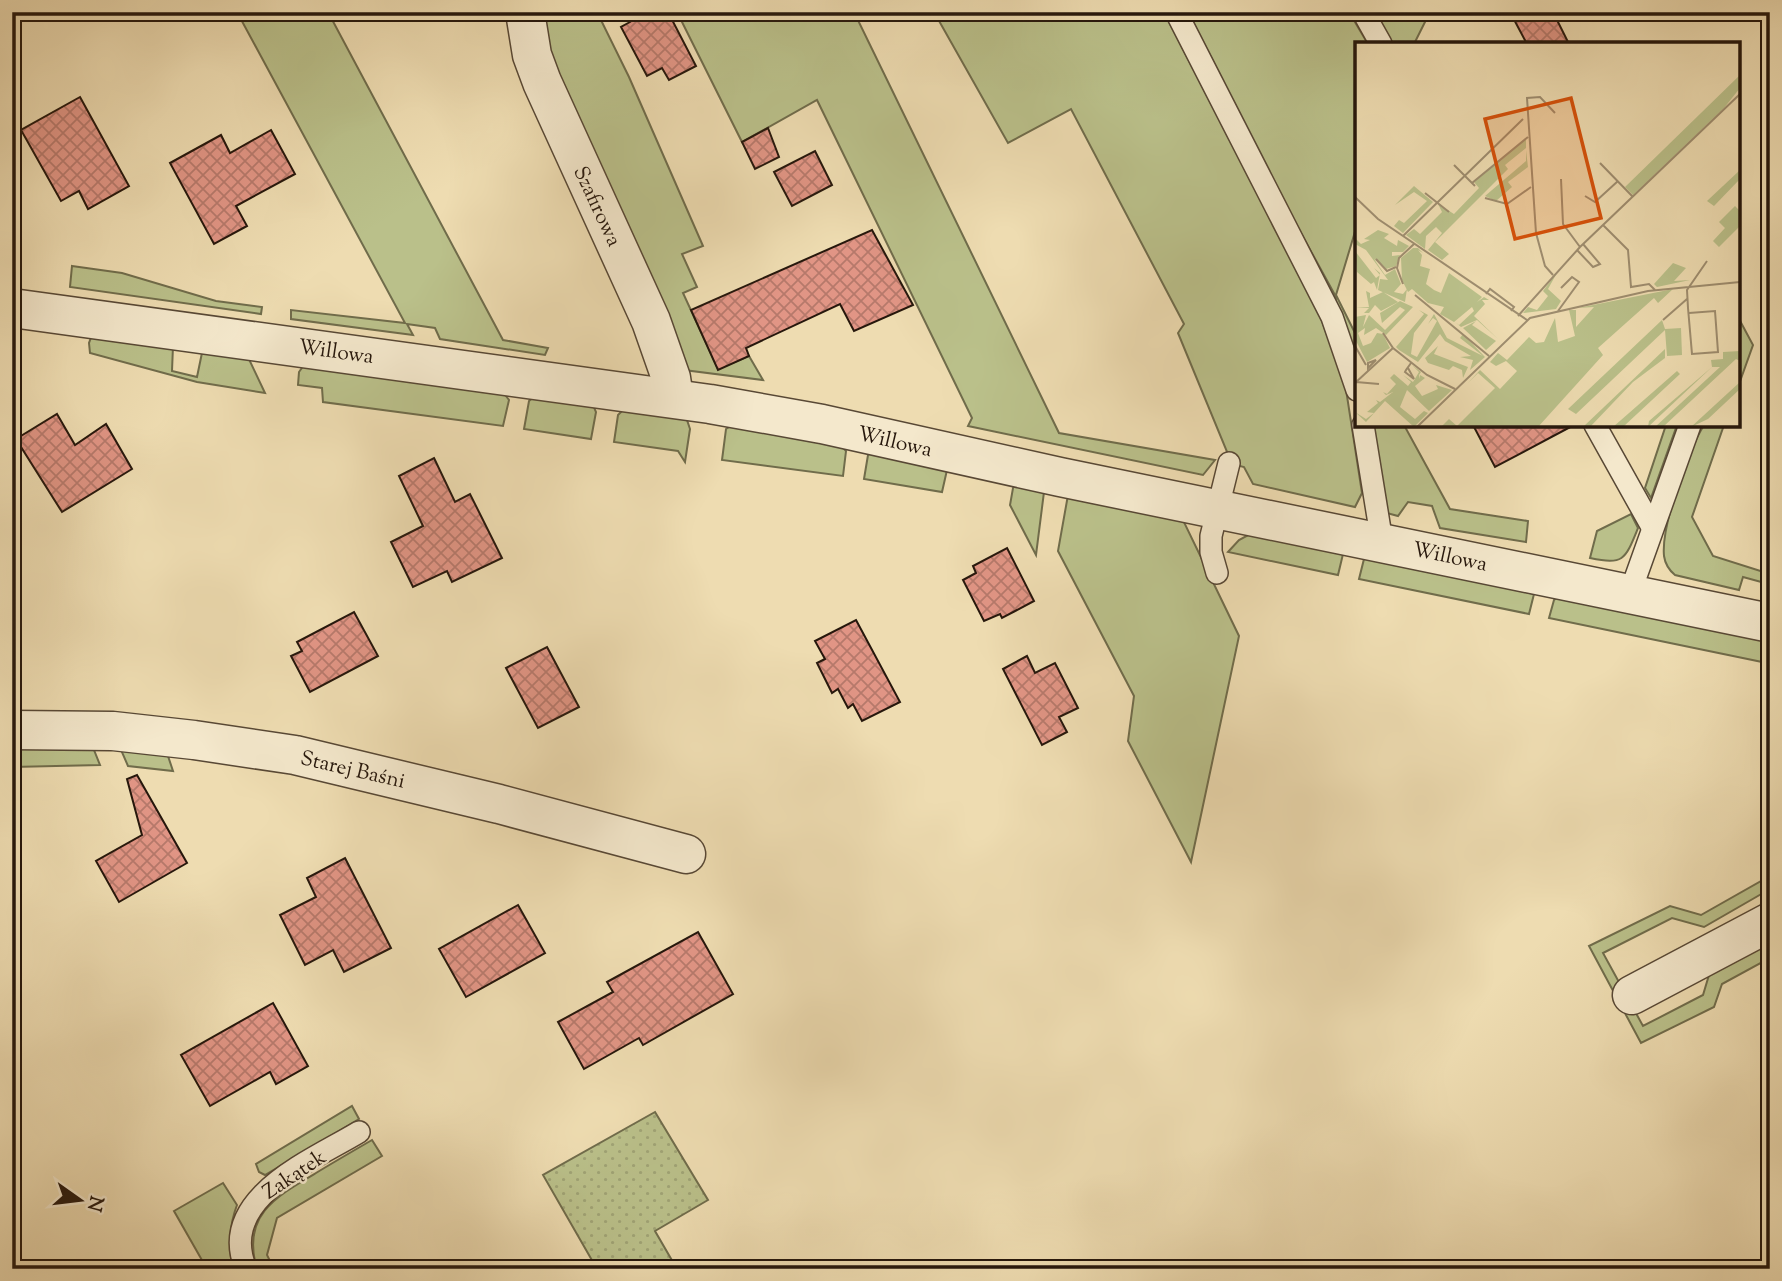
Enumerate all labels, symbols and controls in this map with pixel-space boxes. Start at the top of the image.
inset map [1355,42,1740,427]
street label: Szafirowa [564,162,628,252]
street label: Willowa [296,333,376,373]
street label: Willowa [854,420,935,466]
street label: Willowa [1409,535,1490,581]
street label: Starej Baśni [297,744,408,798]
street label: Zakątek [257,1143,333,1208]
north arrow [46,1166,116,1236]
text: N [79,1193,109,1214]

